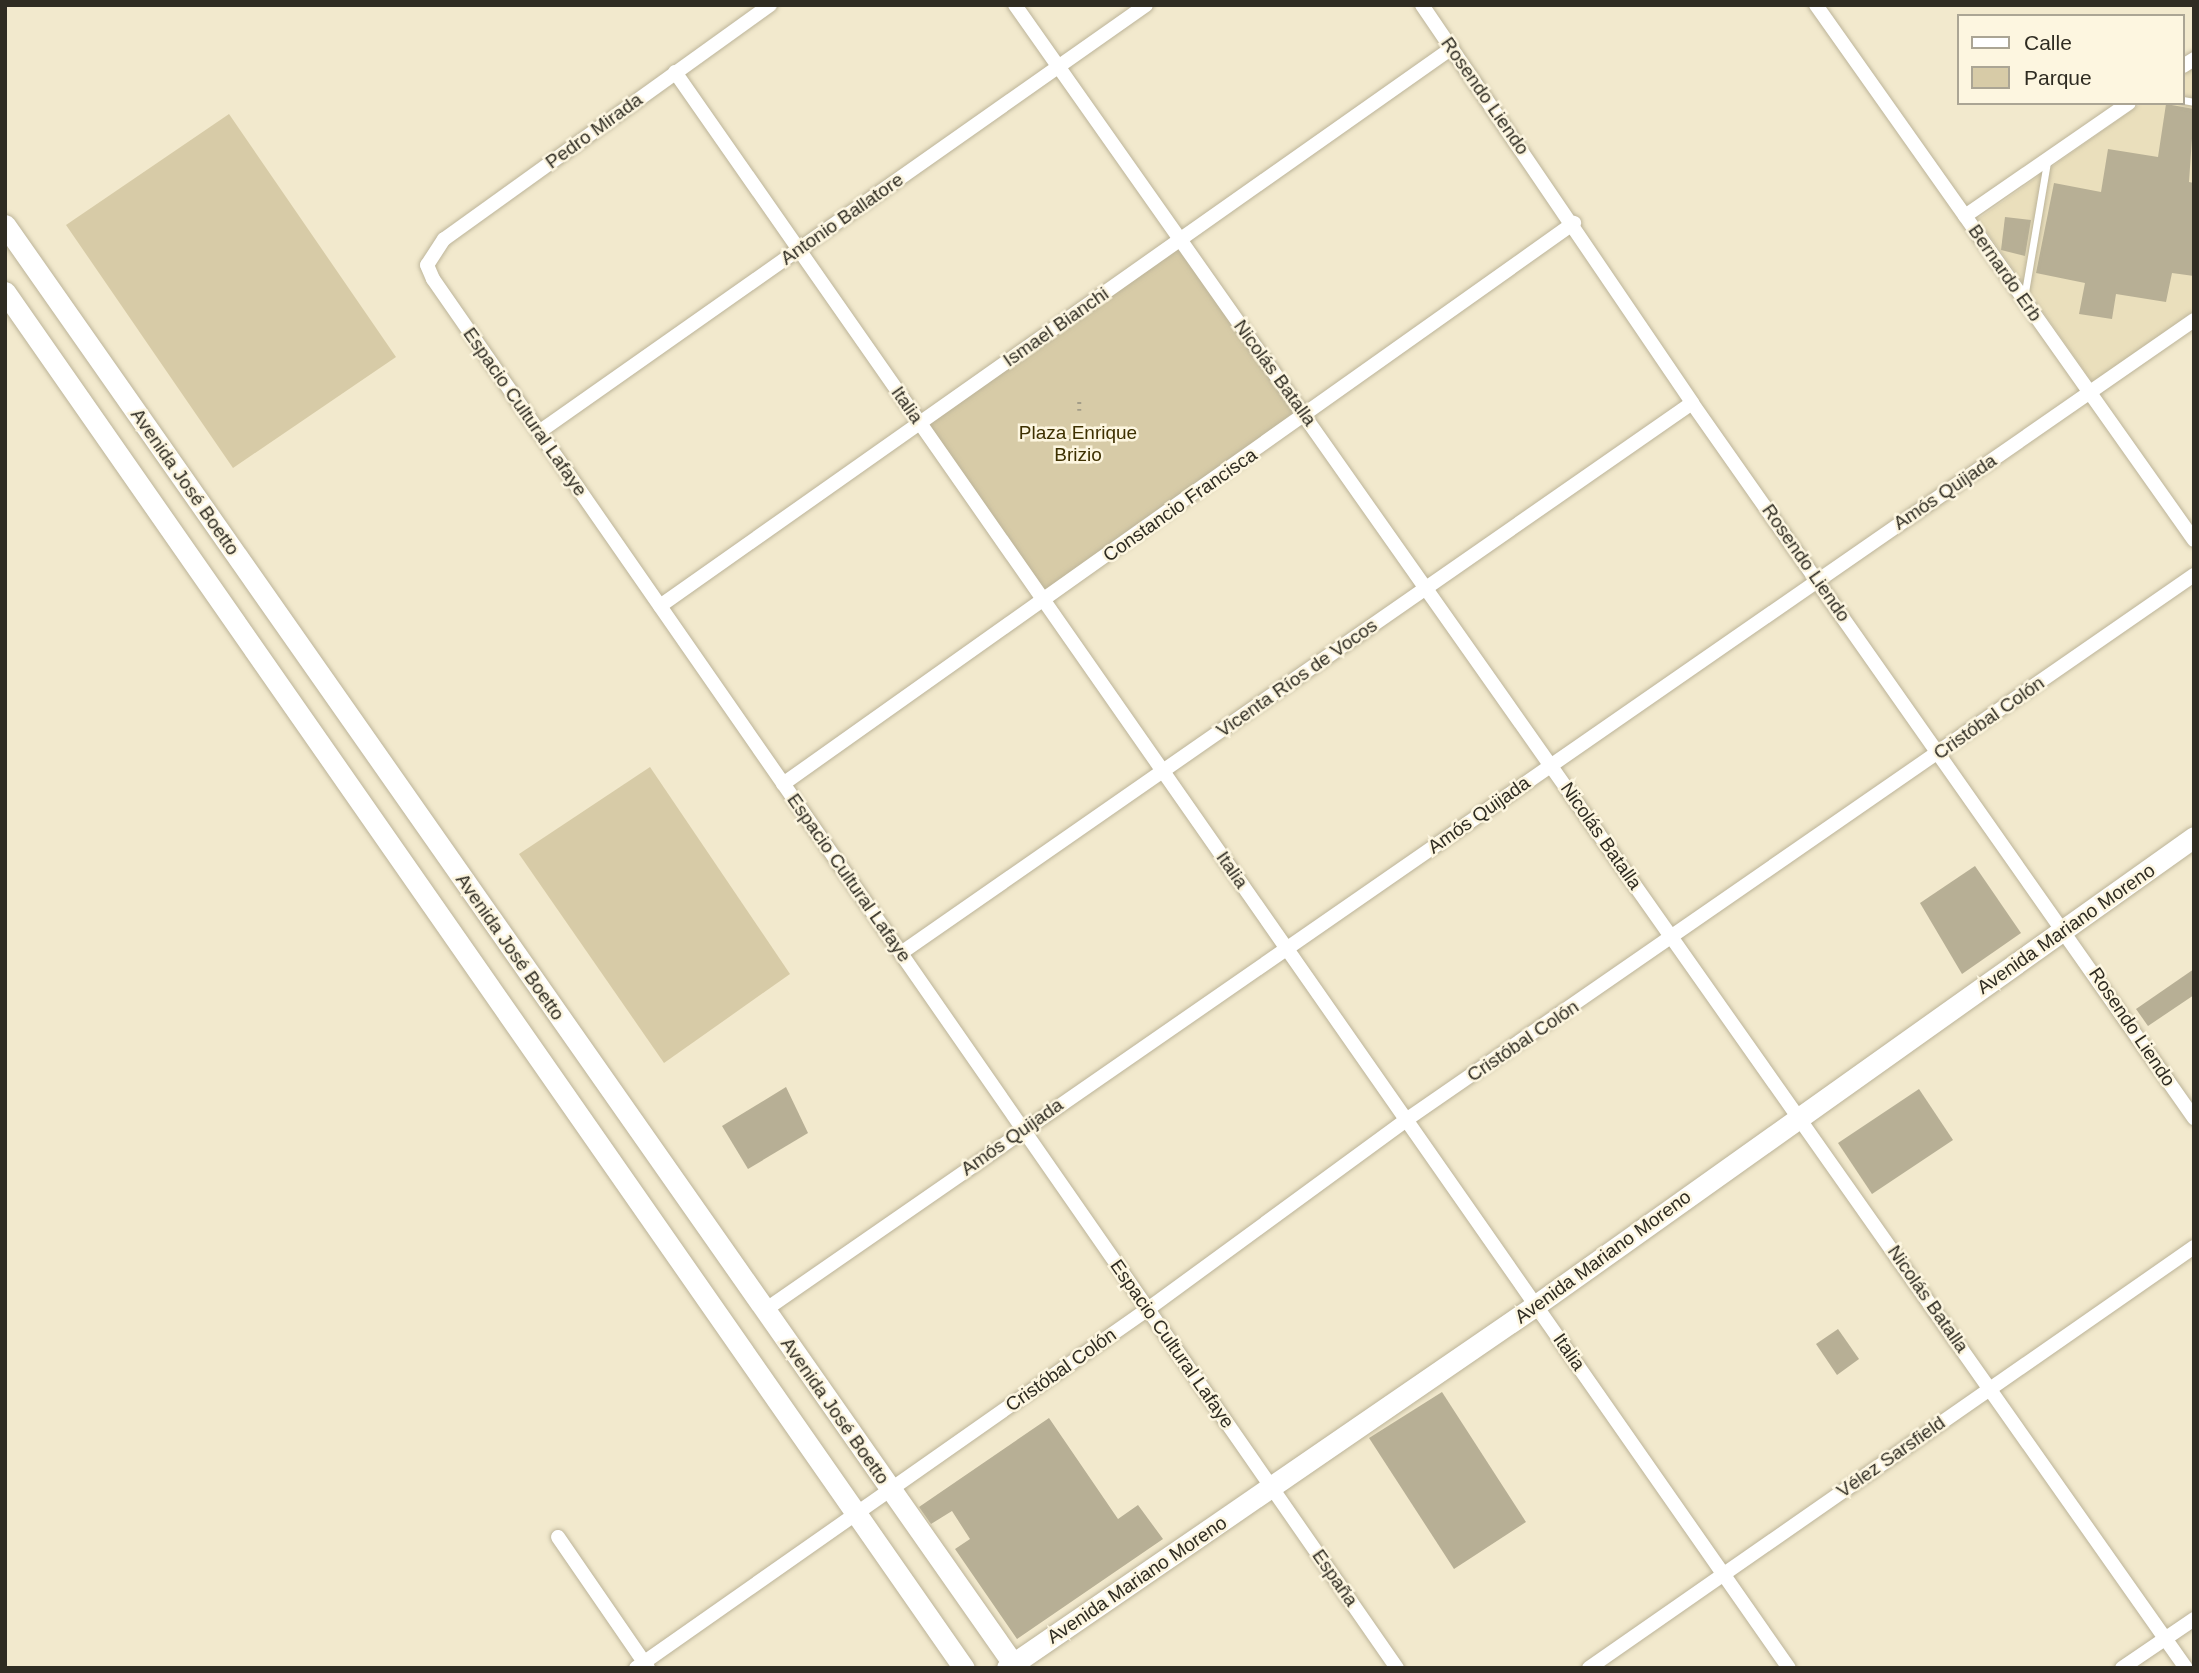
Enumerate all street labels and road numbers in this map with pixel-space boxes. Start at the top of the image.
street label: Rosendo Liendo [1436,33,1534,159]
street label: Pedro Mirada [541,88,647,174]
street label: Antonio Ballatore [776,168,908,270]
street label: Bernardo Erb [1963,220,2047,326]
street label: Ismael Bianchi [999,282,1113,372]
street label: Nicolás Batalla [1229,315,1321,431]
street label: Espacio Cultural Lafaye [458,323,592,501]
street label: Italia [886,382,928,428]
street label: Avenida José Boetto [126,404,244,560]
street label: Constancio Francisca [1099,443,1261,567]
street label: Amós Quijada [1889,449,2001,535]
street label: Rosendo Liendo [1757,500,1855,626]
street label: Vicenta Ríos de Vocos [1212,614,1382,742]
street label: Cristóbal Colón [1929,671,2049,765]
street label: Amós Quijada [1424,771,1534,859]
street label: Nicolás Batalla [1556,778,1646,894]
street label: Espacio Cultural Lafaye [782,789,916,967]
street label: Italia [1211,847,1253,893]
street label: Avenida Mariano Moreno [1973,859,2159,999]
street label: Avenida José Boetto [451,869,569,1025]
street label: Rosendo Liendo [2084,963,2180,1091]
street label: Cristóbal Colón [1463,995,1583,1087]
street label: Amós Quijada [957,1093,1067,1181]
street label: Avenida Mariano Moreno [1511,1185,1695,1329]
street label: Nicolás Batalla [1883,1241,1973,1357]
street label: Espacio Cultural Lafaye [1105,1255,1239,1433]
street label: Cristóbal Colón [1001,1323,1121,1417]
street label: Italia [1548,1329,1590,1375]
street label: Avenida José Boetto [776,1333,894,1489]
street label: Vélez Sarsfield [1833,1411,1949,1503]
street label: Avenida Mariano Moreno [1043,1511,1231,1649]
street label: España [1307,1545,1363,1611]

